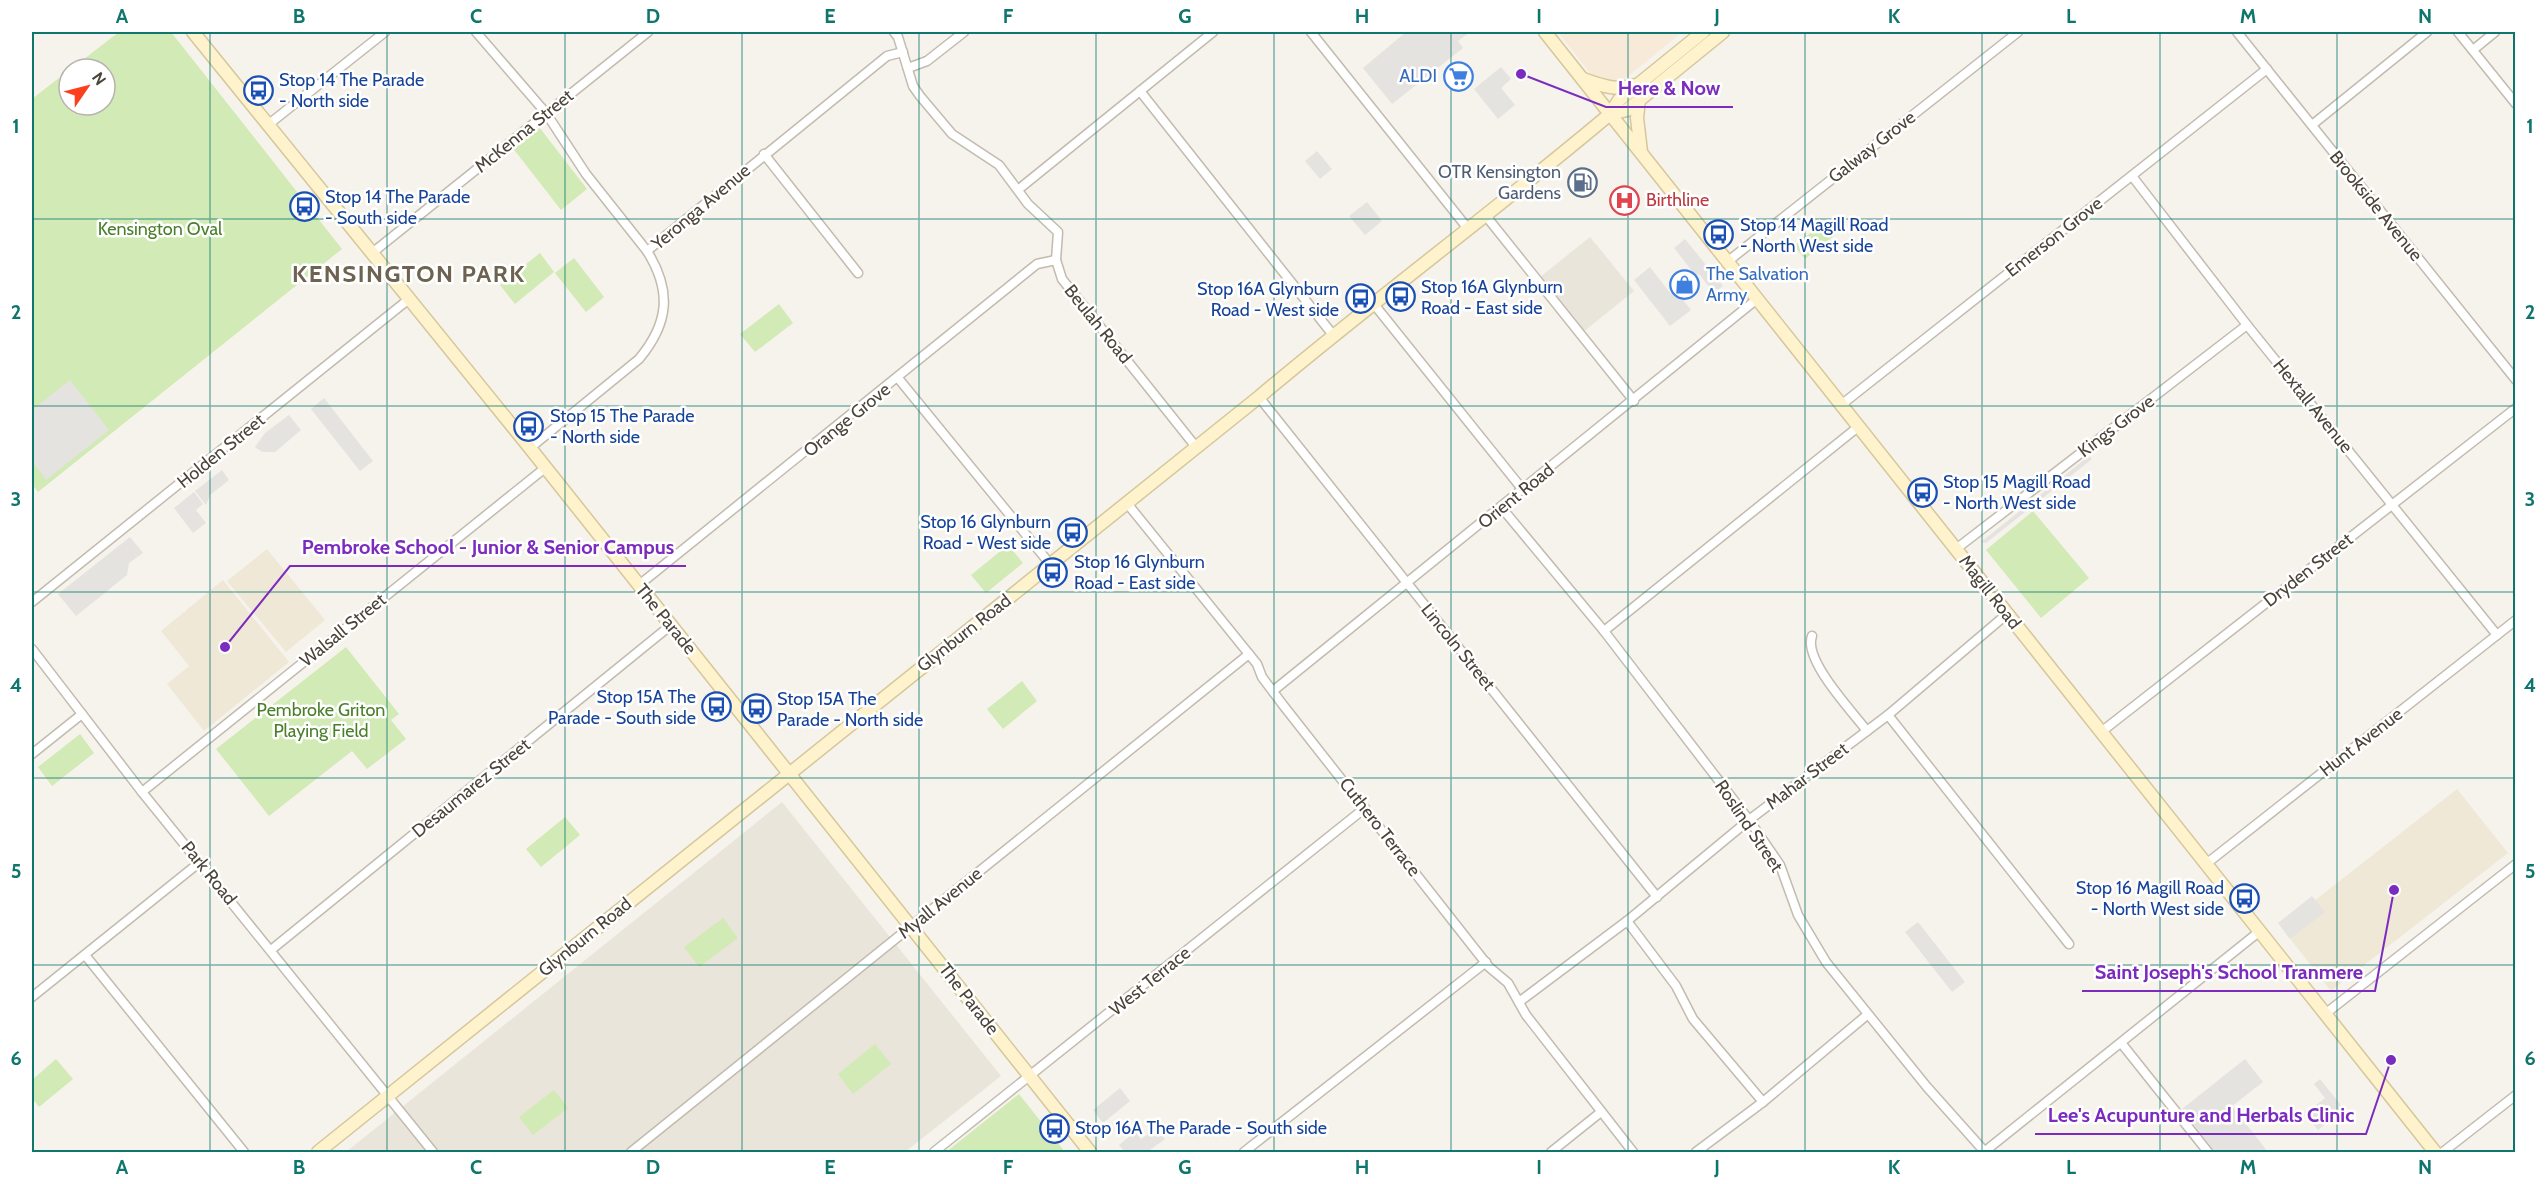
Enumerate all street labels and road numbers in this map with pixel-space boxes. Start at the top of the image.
street label: McKenna Street [470,85,578,177]
street label: Galway Grove [1824,106,1920,188]
street label: Brookside Avenue [2325,146,2427,266]
street label: Yeronga Avenue [646,159,755,255]
street label: Emerson Grove [2001,192,2107,282]
street label: Beulah Road [1060,280,1136,368]
street label: Hextall Avenue [2268,355,2358,457]
street label: Orange Grove [799,378,895,462]
street label: Kings Grove [2073,390,2159,462]
street label: Holden Street [173,409,269,493]
street label: Orient Road [1474,459,1558,533]
street label: Dryden Street [2259,528,2357,612]
street label: Magill Road [1954,551,2026,633]
street label: The Parade [631,579,701,659]
street label: Walsall Street [296,589,390,671]
street label: Glynburn Road [912,589,1016,677]
street label: Lincoln Street [1416,599,1500,695]
street label: Hunt Avenue [2315,703,2407,781]
street label: Desaumarez Street [407,734,535,842]
street label: Mahar Street [1761,738,1853,814]
street label: Cuthero Terrace [1335,773,1425,881]
street label: Roslind Street [1710,776,1788,876]
street label: Park Road [177,837,241,909]
street label: Myall Avenue [894,863,986,943]
street label: Glynburn Road [534,893,636,981]
street label: West Terrace [1105,942,1195,1020]
street label: The Parade [934,959,1004,1039]

